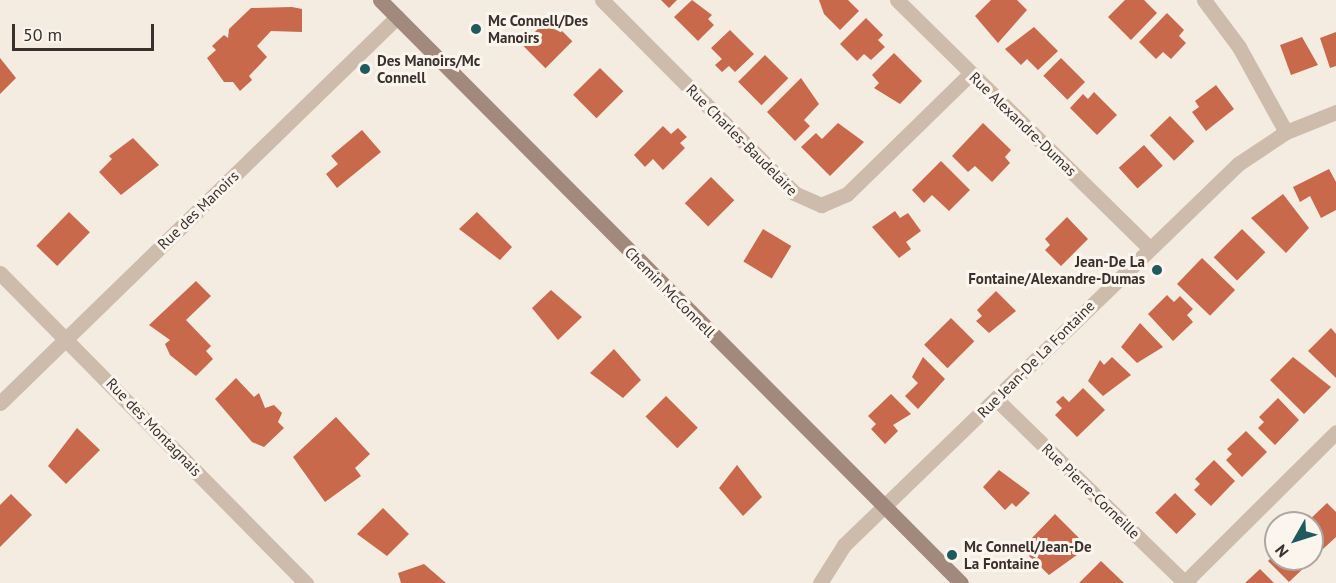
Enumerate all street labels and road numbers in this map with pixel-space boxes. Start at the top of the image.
street label: Rue Alexandre-Dumas [966,68,1080,180]
street label: Rue Charles-Baudelaire [683,81,801,199]
street label: Rue des Manoirs [154,167,242,253]
street label: Chemin McConnell [621,243,719,341]
street label: Rue Jean-De La Fontaine [974,297,1098,421]
street label: Rue des Montagnais [103,374,205,480]
street label: Rue Pierre-Corneille [1038,440,1144,542]

